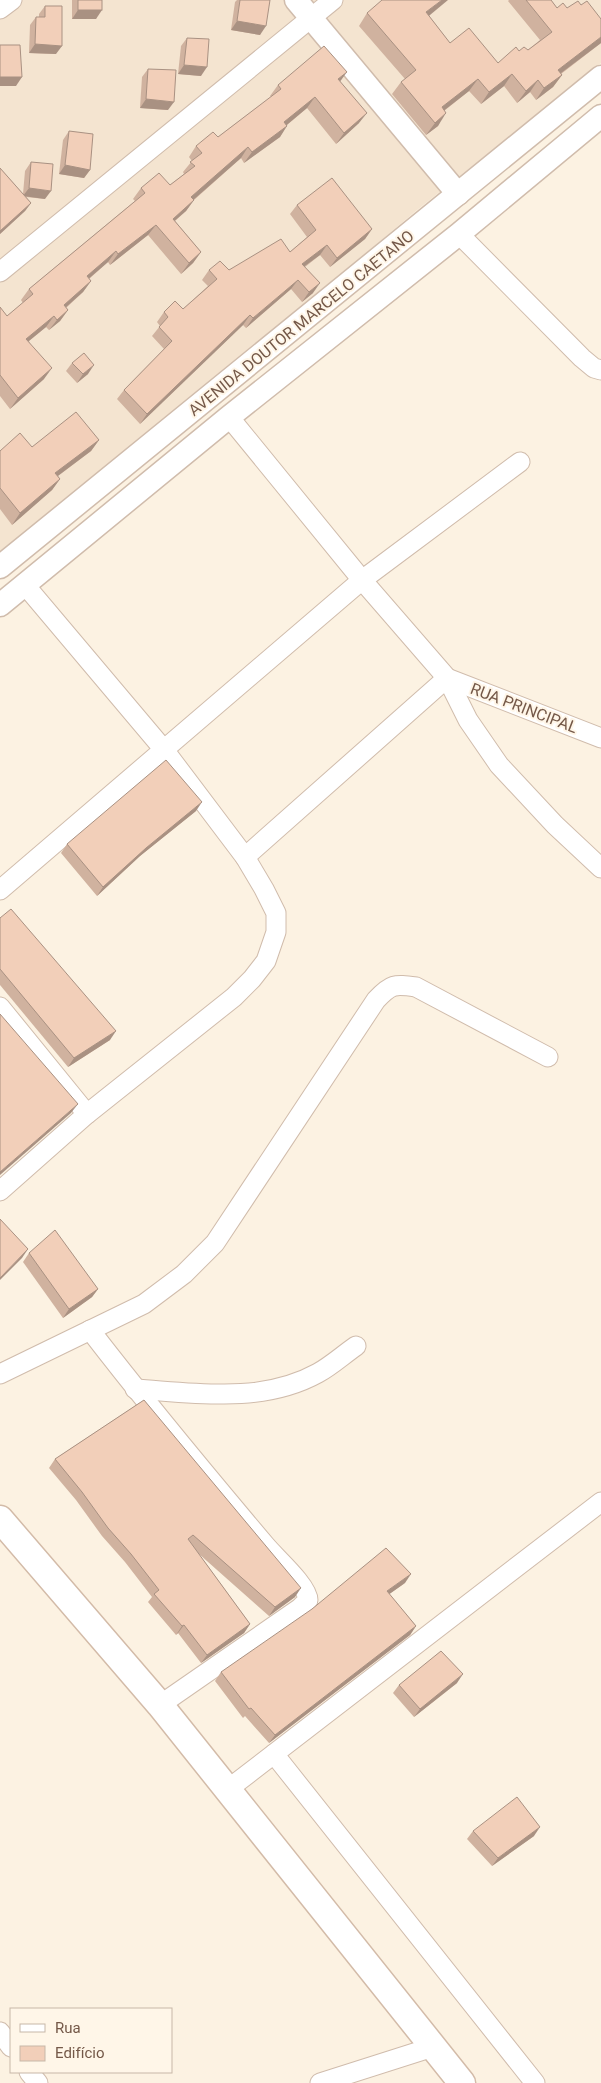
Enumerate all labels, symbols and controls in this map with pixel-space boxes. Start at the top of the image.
street label: AVENIDA DOUTOR MARCELO CAETANO [184,226,418,420]
street label: RUA PRINCIPAL [468,679,581,737]
legend [10,2008,172,2073]
text: Rua [55,2019,81,2037]
text: Edifício [55,2044,104,2062]

